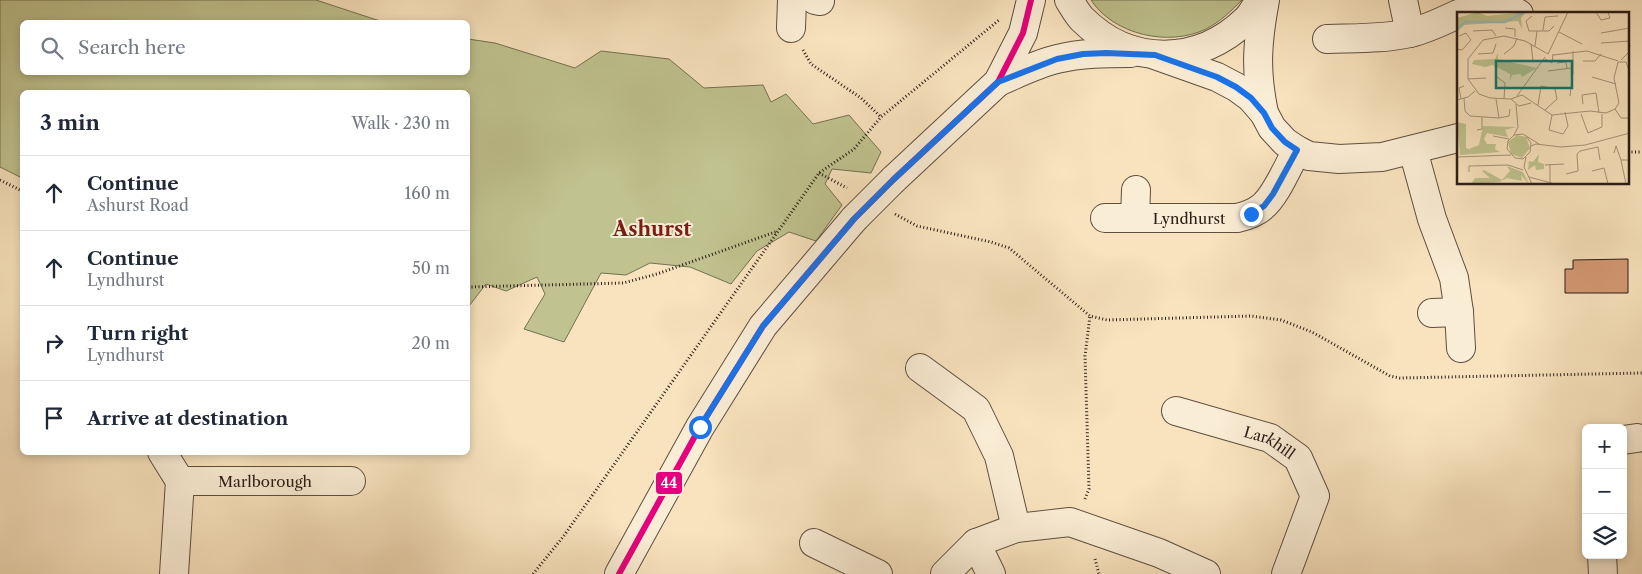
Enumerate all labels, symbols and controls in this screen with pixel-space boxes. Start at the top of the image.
inset map [1457,12,1630,185]
search box [20,20,470,75]
icon: search [38,34,66,62]
text: Search here [78,36,186,59]
text: 3 min [40,110,100,135]
text: Walk · 230 m [351,113,450,133]
text: Continue [87,172,179,195]
icon: ahead [40,179,68,207]
text: 160 m [405,183,450,203]
text: Ashurst Road [87,195,189,215]
route end [1240,203,1263,226]
street label: Lyndhurst [1153,209,1226,228]
district label: Ashurst [612,217,691,241]
text: Continue [87,247,179,270]
icon: ahead [40,254,68,282]
text: 50 m [412,258,450,278]
text: Lyndhurst [87,270,164,290]
text: Turn right [87,322,188,345]
icon: right [40,329,68,357]
text: 20 m [411,333,450,353]
text: Lyndhurst [87,345,164,365]
icon: arrive [40,404,68,432]
text: Arrive at destination [87,407,288,430]
route start [689,416,712,439]
street label: Larkhill [1242,422,1300,463]
map controls [1582,424,1627,559]
button: + [1582,424,1627,469]
button: − [1582,469,1627,514]
line badge: 44 [655,471,683,495]
street label: Marlborough [218,472,313,491]
text: 44 [661,474,677,492]
button: layers [1582,514,1627,559]

